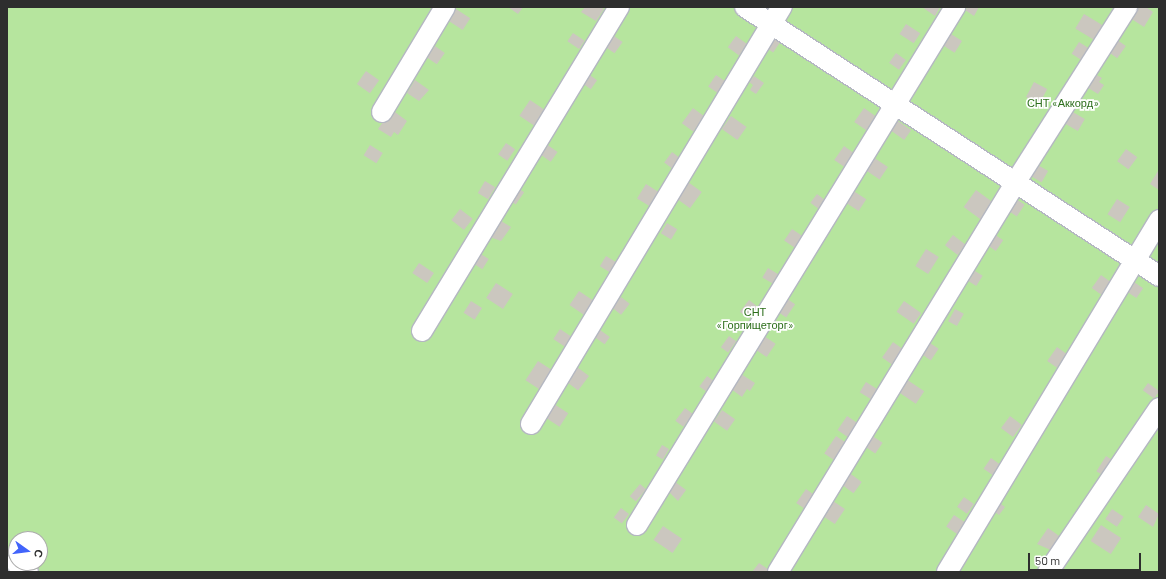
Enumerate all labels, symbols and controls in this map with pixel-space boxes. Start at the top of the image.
park label: СНТ «Аккорд» [1027,96,1099,110]
park label: СНТ «Горпищеторг» [716,306,794,332]
north arrow [8,531,48,571]
scale bar [1030,545,1143,571]
text: С [32,548,46,559]
text: 50 m [1035,553,1060,567]

